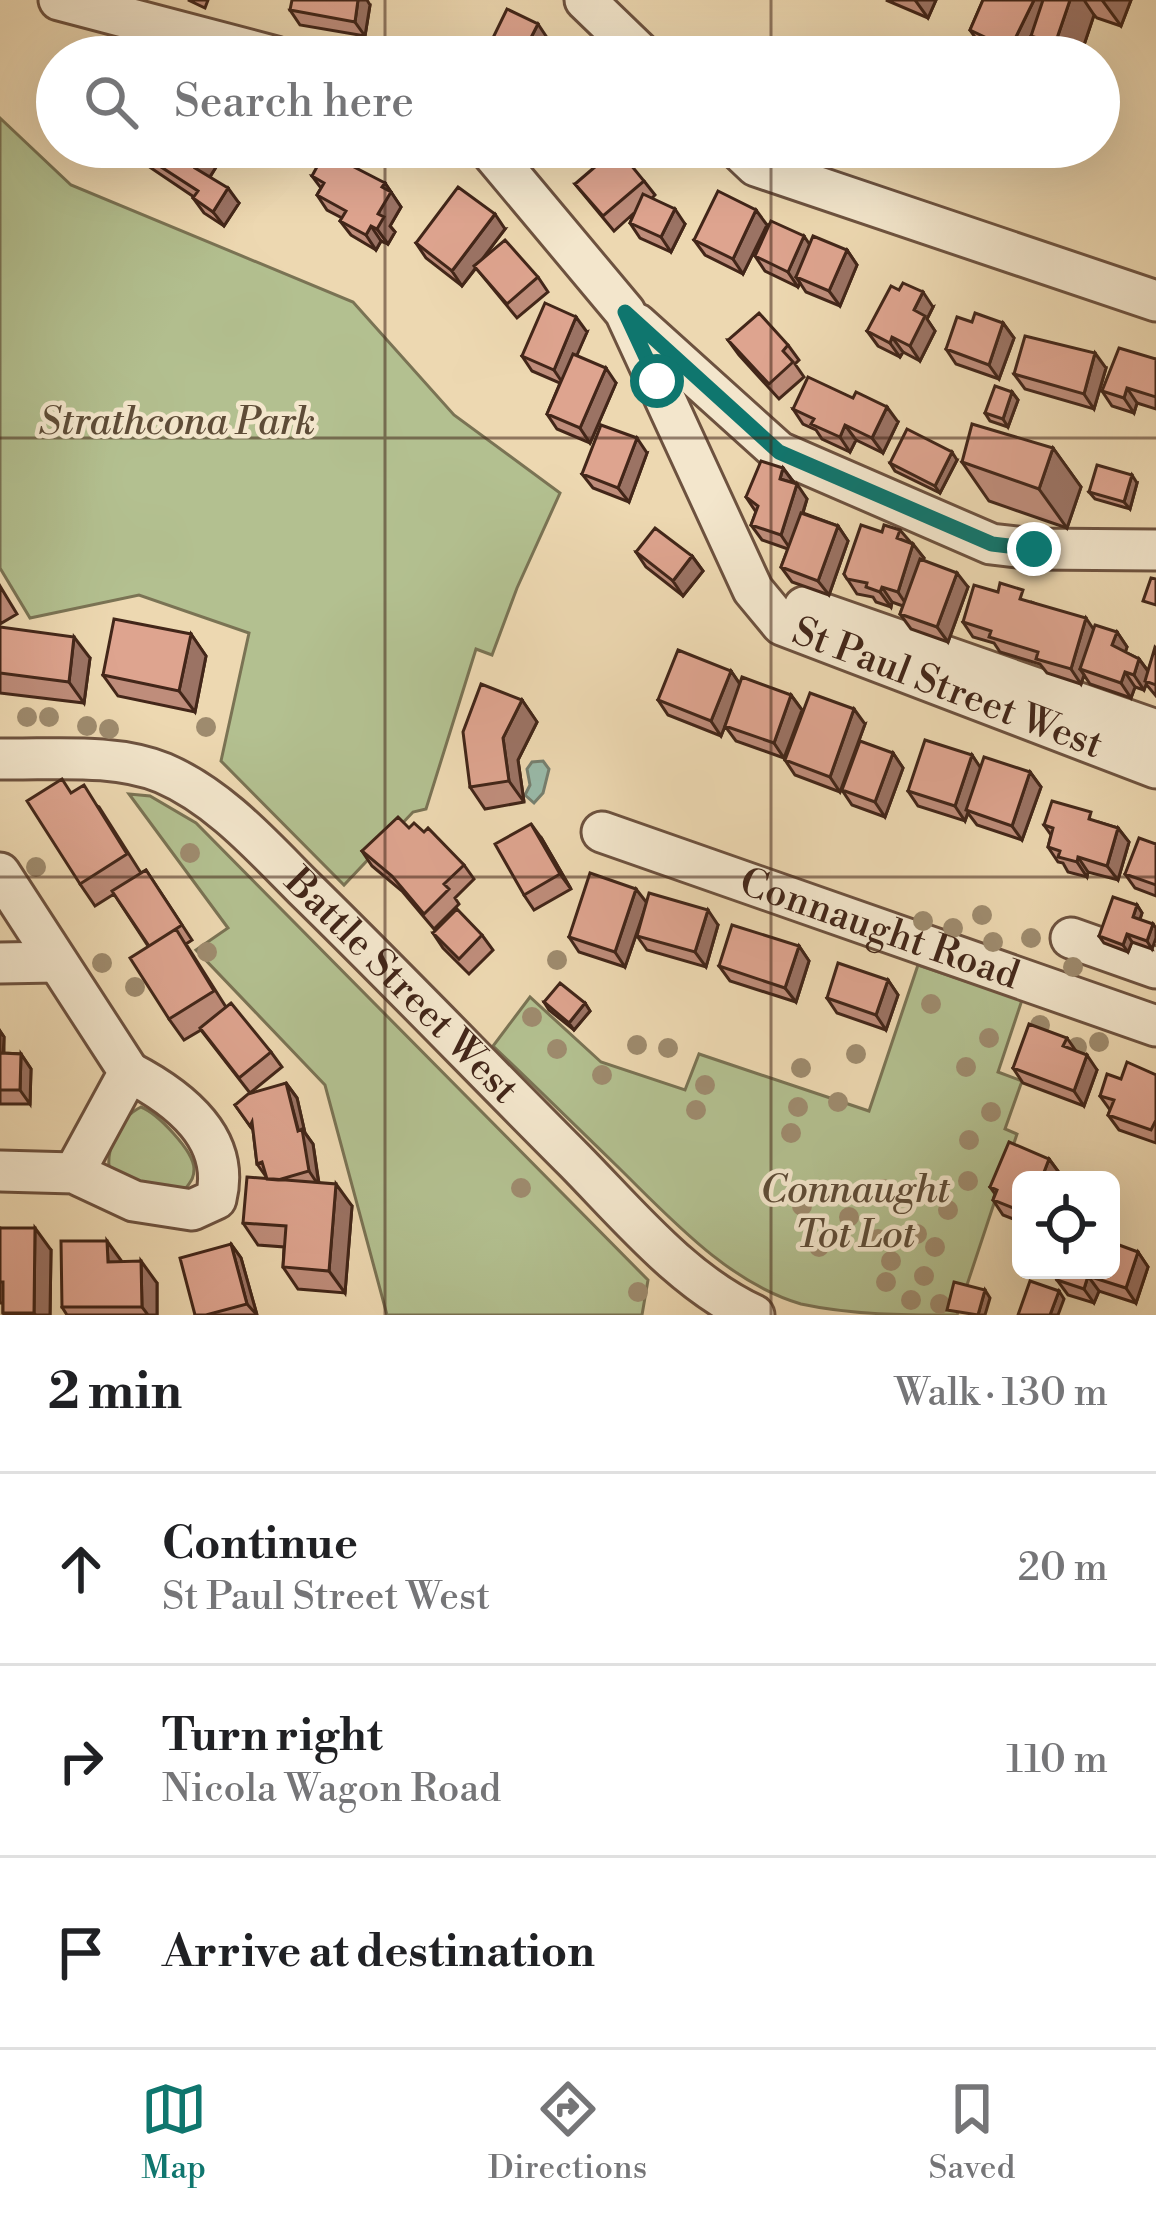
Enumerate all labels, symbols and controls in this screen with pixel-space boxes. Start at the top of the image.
search box [36,36,1120,168]
icon: search [78,69,144,135]
text: Search here [174,74,414,131]
route start [630,354,684,408]
park label: Strathcona Park [39,398,315,447]
route end [1007,522,1061,576]
street label: St Paul Street West [786,607,1110,770]
street label: Battle Street West [273,857,529,1114]
street label: Connaught Road [733,858,1026,1001]
park label: Connaught Tot Lot [760,1166,951,1260]
map controls [1012,1171,1120,1279]
button: locate [1012,1171,1120,1279]
text: 2 min [48,1361,182,1425]
text: Walk · 130 m [895,1369,1108,1418]
text: Continue [162,1516,358,1573]
icon: ahead [48,1536,114,1602]
text: 20 m [1018,1544,1108,1593]
text: St Paul Street West [162,1573,490,1622]
text: Turn right [162,1708,383,1765]
icon: right [48,1728,114,1794]
text: 110 m [1006,1736,1108,1785]
text: Nicola Wagon Road [162,1765,501,1814]
icon: arrive [48,1920,114,1986]
text: Arrive at destination [162,1924,595,1981]
tab: Map [141,2076,207,2189]
tab: Directions [488,2076,647,2189]
tab: Saved [929,2076,1015,2189]

